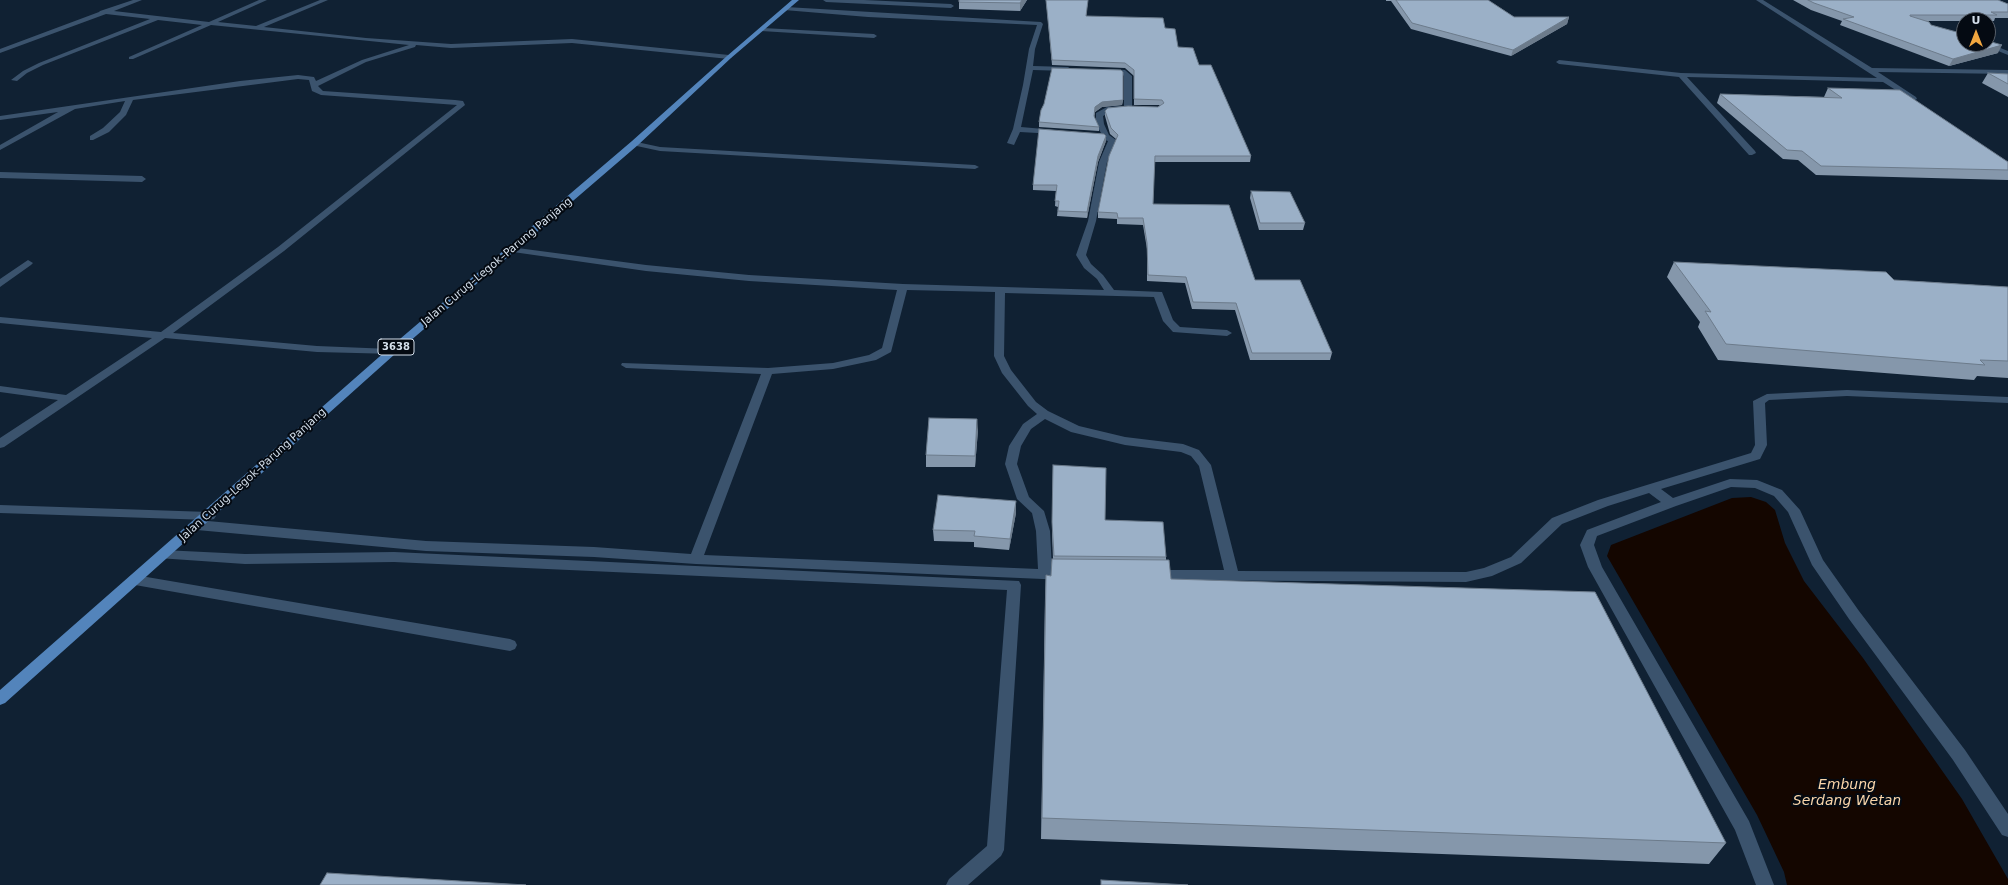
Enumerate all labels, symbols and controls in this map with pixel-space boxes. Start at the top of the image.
north arrow [1956,12,1996,52]
text: U [1972,14,1980,27]
street label: Jalan Curug–Legok–Parung Panjang [419,195,575,329]
road number: 3638 [378,339,414,355]
street label: Jalan Curug–Legok–Parung Panjang [177,406,329,544]
water label: Embung Serdang Wetan [1793,777,1901,810]

